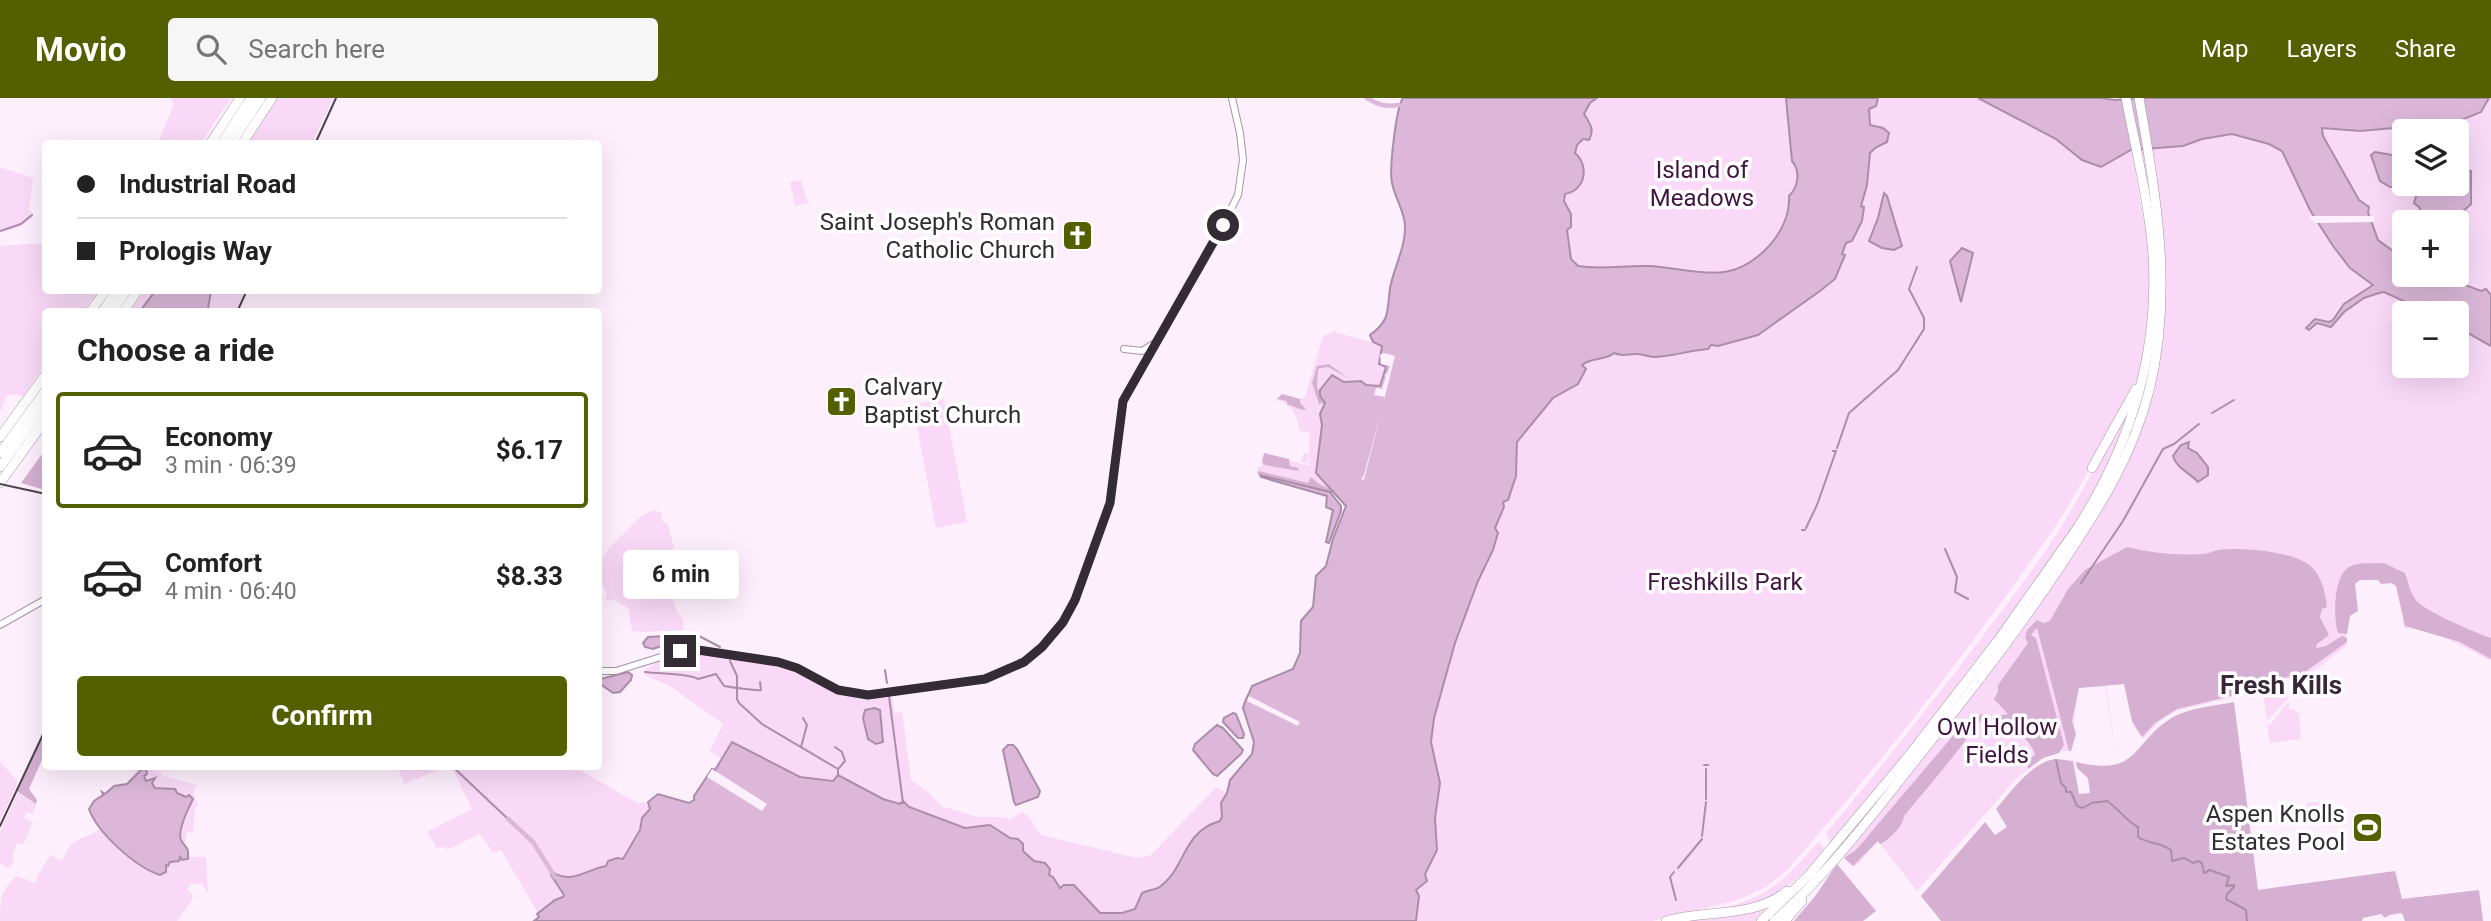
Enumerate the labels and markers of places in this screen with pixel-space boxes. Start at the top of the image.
place label: Saint Joseph's Roman Catholic Church [820,208,1055,264]
church icon: Saint Joseph's Roman Catholic Church [1061,219,1095,253]
place label: Calvary Baptist Church [864,373,1021,429]
church icon: Calvary Baptist Church [824,384,858,418]
place label: Aspen Knolls Estates Pool [2206,800,2345,856]
sports icon: Aspen Knolls Estates Pool [2351,811,2385,845]

